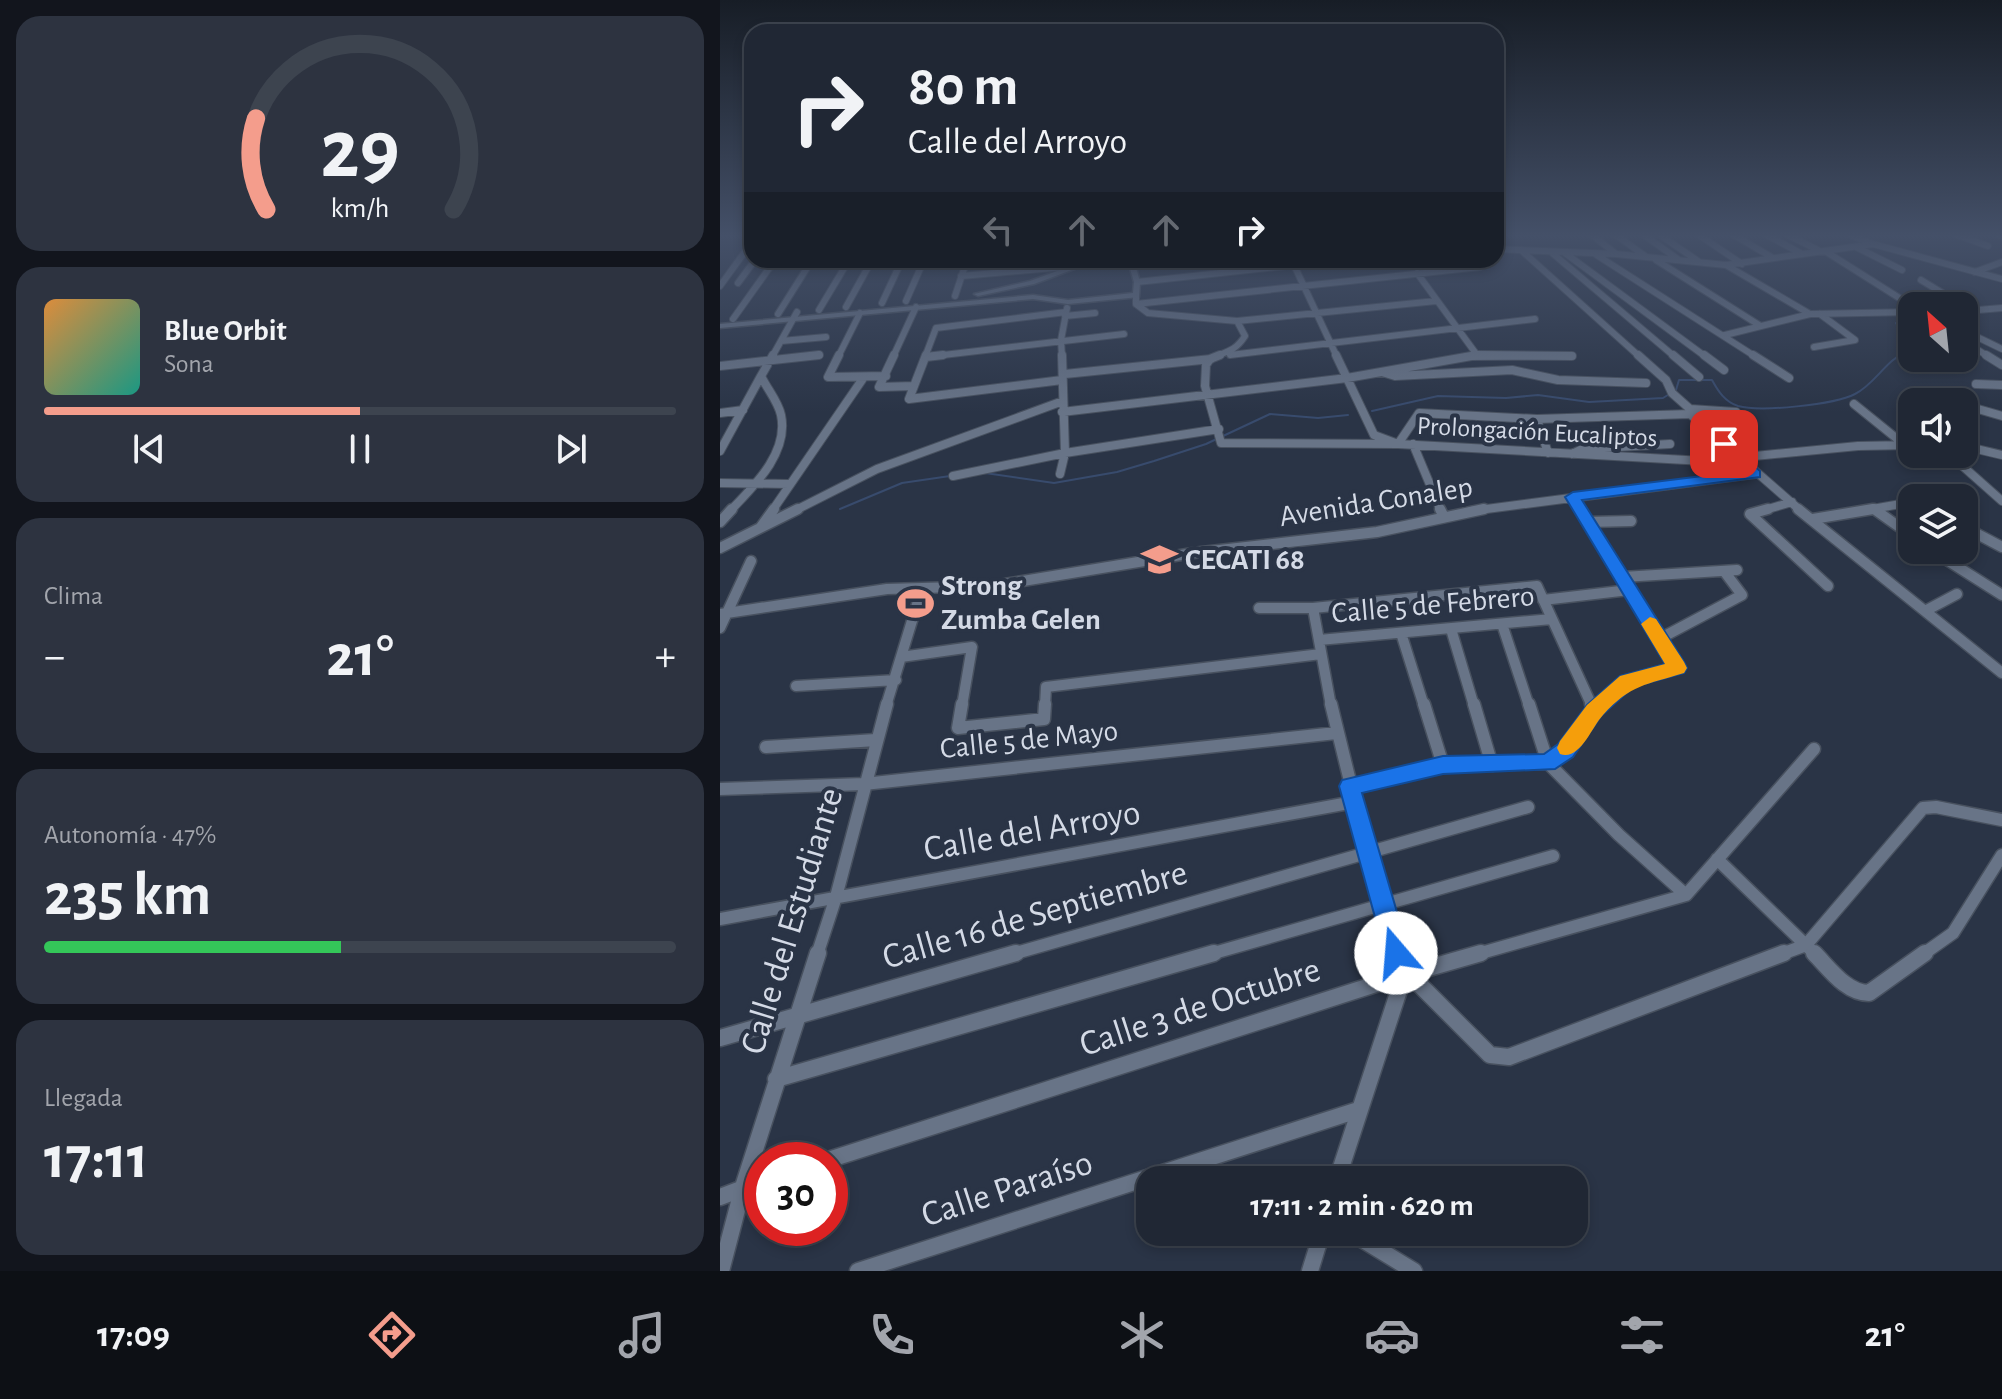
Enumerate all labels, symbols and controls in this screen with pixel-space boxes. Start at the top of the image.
icon: right [776,56,880,160]
text: 80 m [908,59,1018,115]
text: 29 [320,108,400,192]
text: Calle del Arroyo [908,124,1127,160]
text: km/h [331,194,389,223]
icon: left [976,208,1020,252]
icon: ahead [1060,208,1104,252]
icon: ahead [1144,208,1188,252]
icon: right [1228,208,1272,252]
north arrow [1898,292,1978,372]
map controls [1898,292,1978,564]
text: Blue Orbit [164,316,287,346]
text: Sona [164,351,214,377]
button: sound [1898,388,1978,468]
pin [1690,410,1758,478]
street label: Prolongación Eucaliptos [1416,413,1658,451]
icon: arrive [1702,422,1746,466]
icon: previous [127,427,171,471]
icon: pause [338,427,382,471]
icon: next [549,427,593,471]
street label: Avenida Conalep [1277,472,1475,532]
button: layers [1898,484,1978,564]
school or university icon: CECATI 68 [1140,541,1178,579]
place label: CECATI 68 [1185,545,1305,575]
place label: Strong Zumba Gelen [941,571,1101,635]
street label: Calle 5 de Febrero [1330,581,1536,629]
text: Clima [44,583,103,609]
sports icon: Strong Zumba Gelen [896,584,934,622]
text: 21° [326,627,394,687]
text: − [44,635,65,679]
text: + [655,635,676,679]
street label: Calle 5 de Mayo [939,716,1119,764]
street label: Calle del Estudiante [734,784,850,1058]
street label: Calle del Arroyo [921,794,1143,868]
text: Autonomía · 47% [44,822,217,848]
street label: Calle 16 de Septiembre [879,854,1191,976]
text: 235 km [44,866,211,926]
position arrow [1354,911,1438,995]
street label: Calle 3 de Octubre [1075,951,1325,1063]
text: Llegada [44,1085,123,1111]
text: 17:11 [44,1129,148,1189]
speed limit sign: 30 [744,1142,848,1246]
street label: Calle Paraíso [917,1144,1097,1234]
text: 17:11 · 2 min · 620 m [1250,1191,1474,1221]
icon: directions [364,1307,420,1363]
icon: music [614,1307,670,1363]
icon: phone [864,1307,920,1363]
icon: climate [1114,1307,1170,1363]
icon: car [1364,1307,1420,1363]
icon: filters [1614,1307,1670,1363]
text: 17:09 [97,1317,170,1353]
text: 21° [1864,1317,1905,1353]

